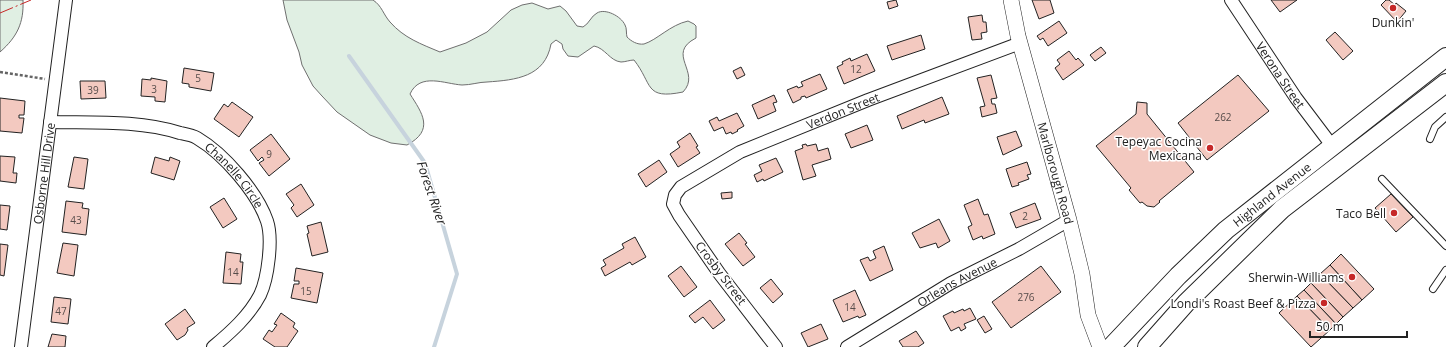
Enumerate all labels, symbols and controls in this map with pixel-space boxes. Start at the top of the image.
marker: Dunkin' [1388,3,1398,13]
place label: Dunkin' [1372,14,1414,31]
street label: Verona Street [1252,38,1309,112]
house number: 12 [850,62,862,76]
house number: 5 [195,71,201,85]
house number: 3 [151,82,157,96]
house number: 39 [87,83,99,97]
street label: Verdon Street [804,88,882,133]
house number: 262 [1214,110,1232,124]
street label: Marlborough Road [1034,120,1078,226]
street label: Osborne Hill Drive [29,121,59,225]
place label: Tepeyac Cocina Mexicana [1115,133,1202,164]
street label: Chanelle Circle [202,138,268,211]
marker: Tepeyac Cocina Mexicana [1205,143,1215,153]
house number: 9 [266,147,272,161]
street label: Highland Avenue [1229,158,1314,230]
water label: Forest River [413,159,452,228]
place label: Taco Bell [1336,205,1386,222]
marker: Taco Bell [1389,208,1399,218]
house number: 2 [1022,209,1028,223]
house number: 43 [70,213,82,227]
street label: Crosby Street [692,238,750,308]
street label: Orleans Avenue [914,253,1000,310]
house number: 14 [227,265,239,279]
place label: Sherwin-Williams [1248,269,1344,286]
marker: Sherwin-Williams [1347,272,1357,282]
house number: 15 [300,284,312,298]
house number: 276 [1017,290,1035,304]
place label: Londi's Roast Beef & Pizza [1171,295,1316,312]
marker: Londi's Roast Beef & Pizza [1319,298,1329,308]
house number: 14 [844,300,856,314]
house number: 47 [55,304,67,318]
scale bar [1310,313,1407,339]
text: 50 m [1316,318,1344,335]

